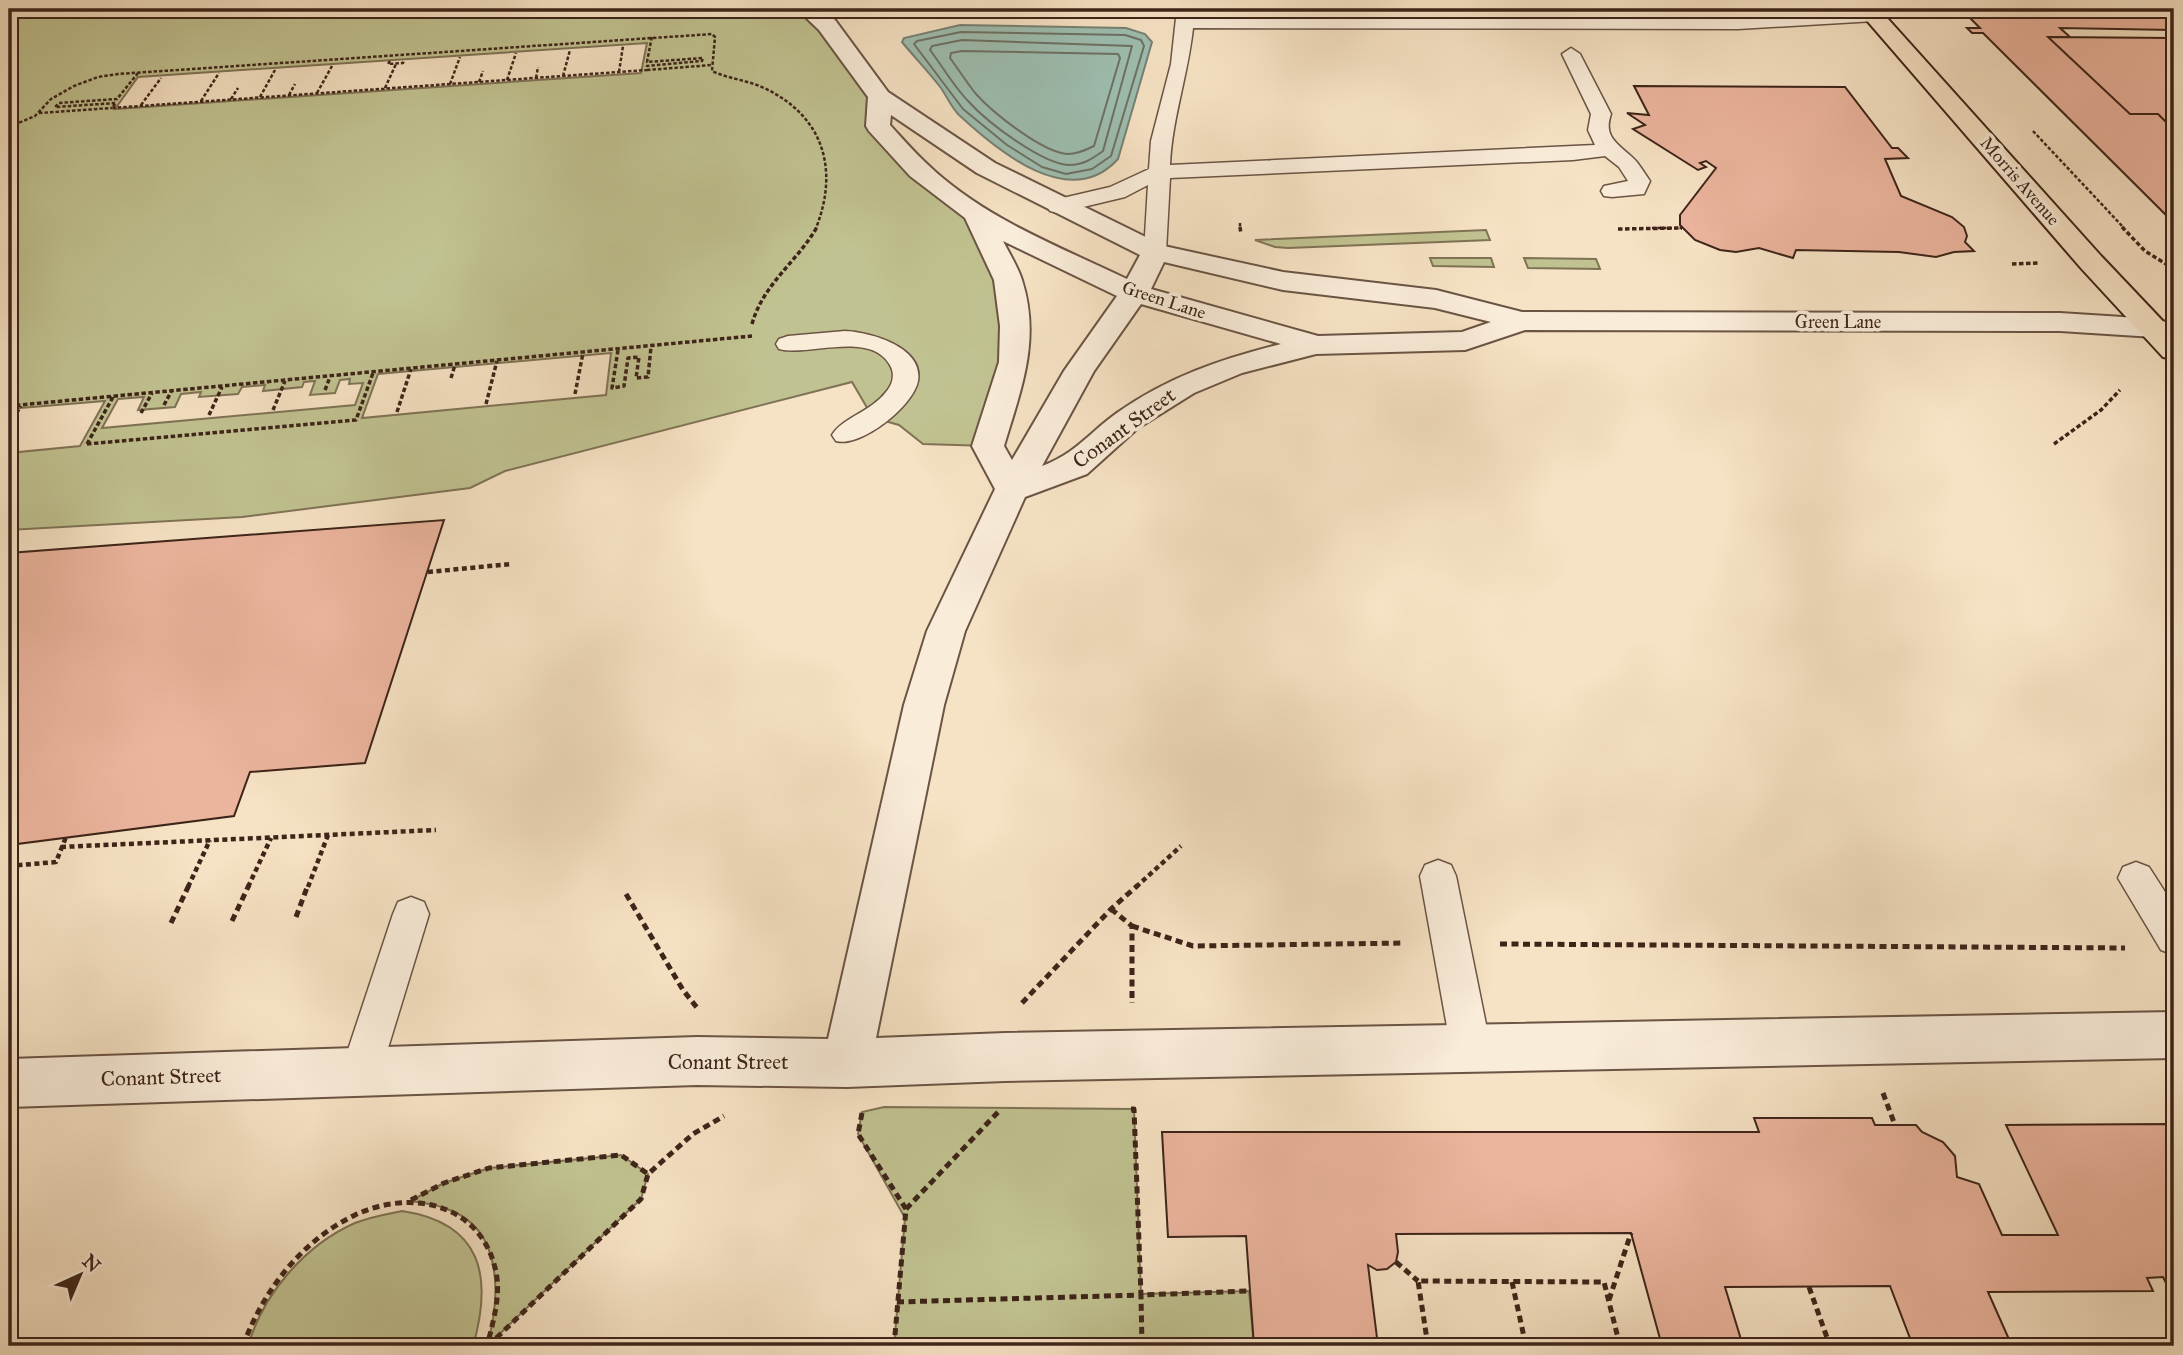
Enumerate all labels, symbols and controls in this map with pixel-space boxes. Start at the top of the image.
street label: Morris Avenue [1975,132,2065,230]
street label: Green Lane [1119,276,1209,324]
street label: Green Lane [1795,311,1881,333]
street label: Conant Street [1068,382,1181,474]
street label: Conant Street [668,1049,789,1075]
street label: Conant Street [100,1062,222,1092]
north arrow [46,1240,116,1310]
text: N [78,1249,105,1277]

